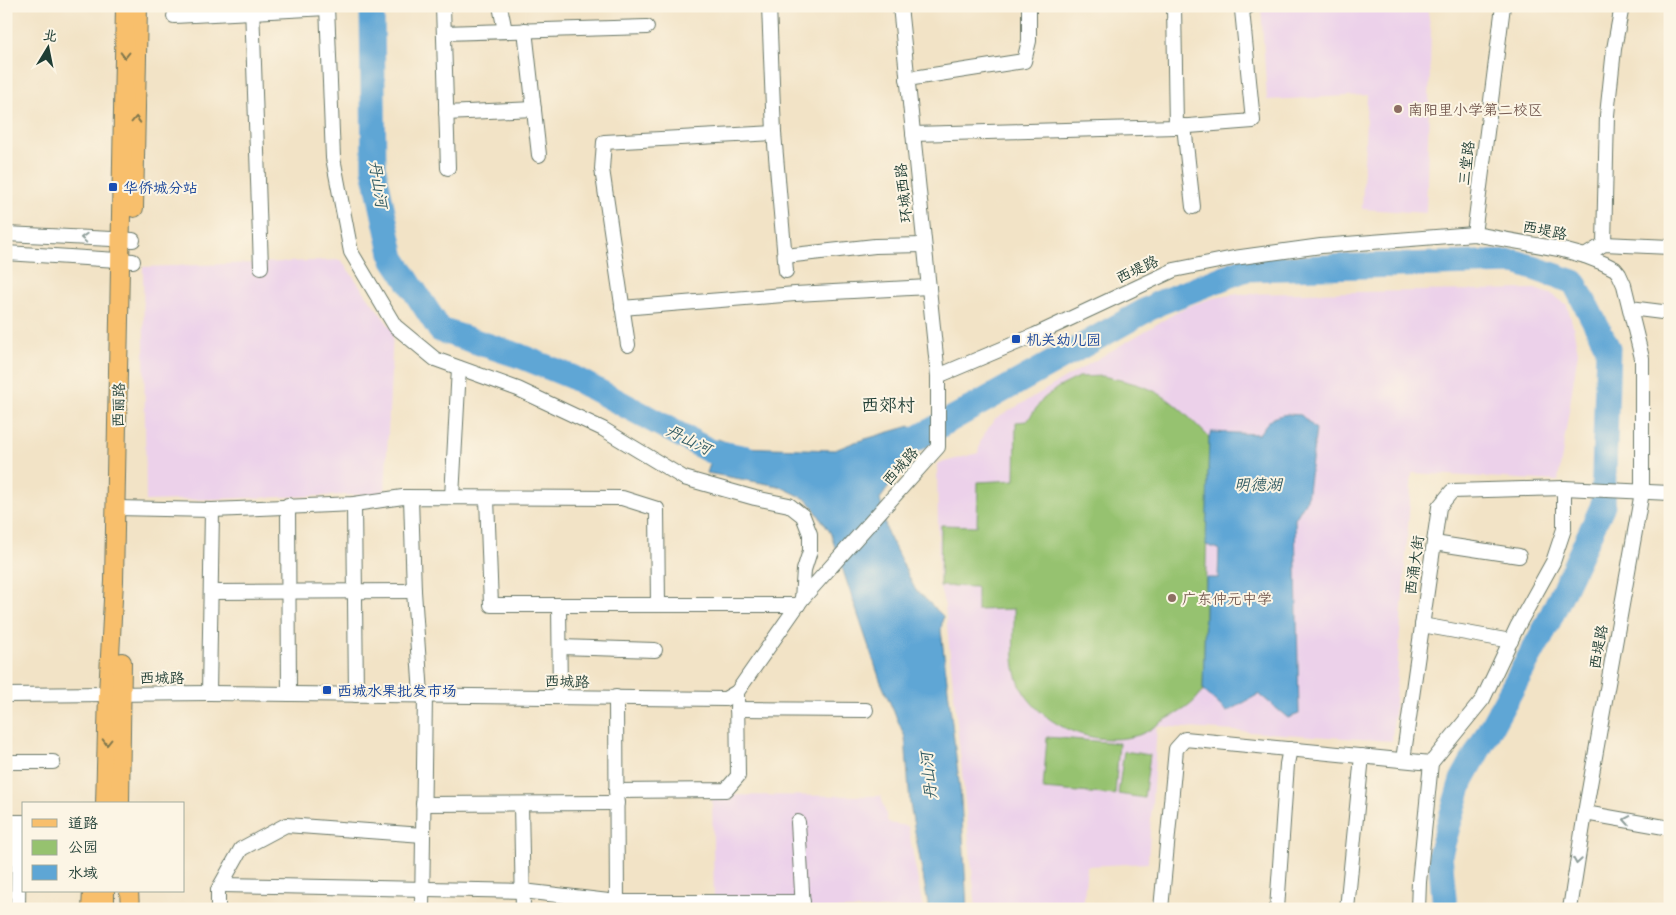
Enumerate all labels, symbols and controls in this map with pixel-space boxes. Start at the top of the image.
north arrow [22,22,72,72]
text: 北 [42,24,59,45]
one-way arrow [120,52,130,59]
place label: 南阳里小学第二校区 [1408,99,1543,120]
marker: 南阳里小学第二校区 [1392,103,1404,115]
one-way arrow [131,116,142,124]
street label: 三堂路 [1453,139,1479,187]
water label: 丹山河 [364,159,394,212]
street label: 环城西路 [889,162,917,224]
place label: 华侨城分站 [123,177,198,198]
marker: 华侨城分站 [107,181,119,193]
street label: 西堤路 [1521,215,1569,245]
one-way arrow [80,233,88,243]
street label: 西堤路 [1112,250,1162,288]
place label: 机关幼儿园 [1026,329,1101,350]
marker: 机关幼儿园 [1010,333,1022,345]
street label: 西丽路 [107,382,129,428]
district label: 西郊村 [861,392,915,417]
water label: 丹山河 [663,419,718,461]
street label: 西城路 [877,442,923,490]
water label: 明德湖 [1234,473,1284,495]
street label: 西涌大街 [1399,534,1429,596]
place label: 广东仲元中学 [1182,588,1272,609]
marker: 广东仲元中学 [1166,592,1178,604]
street label: 西堤路 [1584,623,1612,671]
street label: 西城路 [139,667,185,688]
street label: 西城路 [544,670,590,692]
place label: 西城水果批发市场 [337,680,457,701]
marker: 西城水果批发市场 [321,684,333,696]
one-way arrow [102,738,112,746]
water label: 丹山河 [914,748,941,801]
legend [22,802,185,892]
text: 道路 [68,812,98,833]
one-way arrow [1623,816,1632,826]
text: 公园 [68,836,98,857]
one-way arrow [1573,857,1583,865]
text: 水域 [68,862,98,883]

